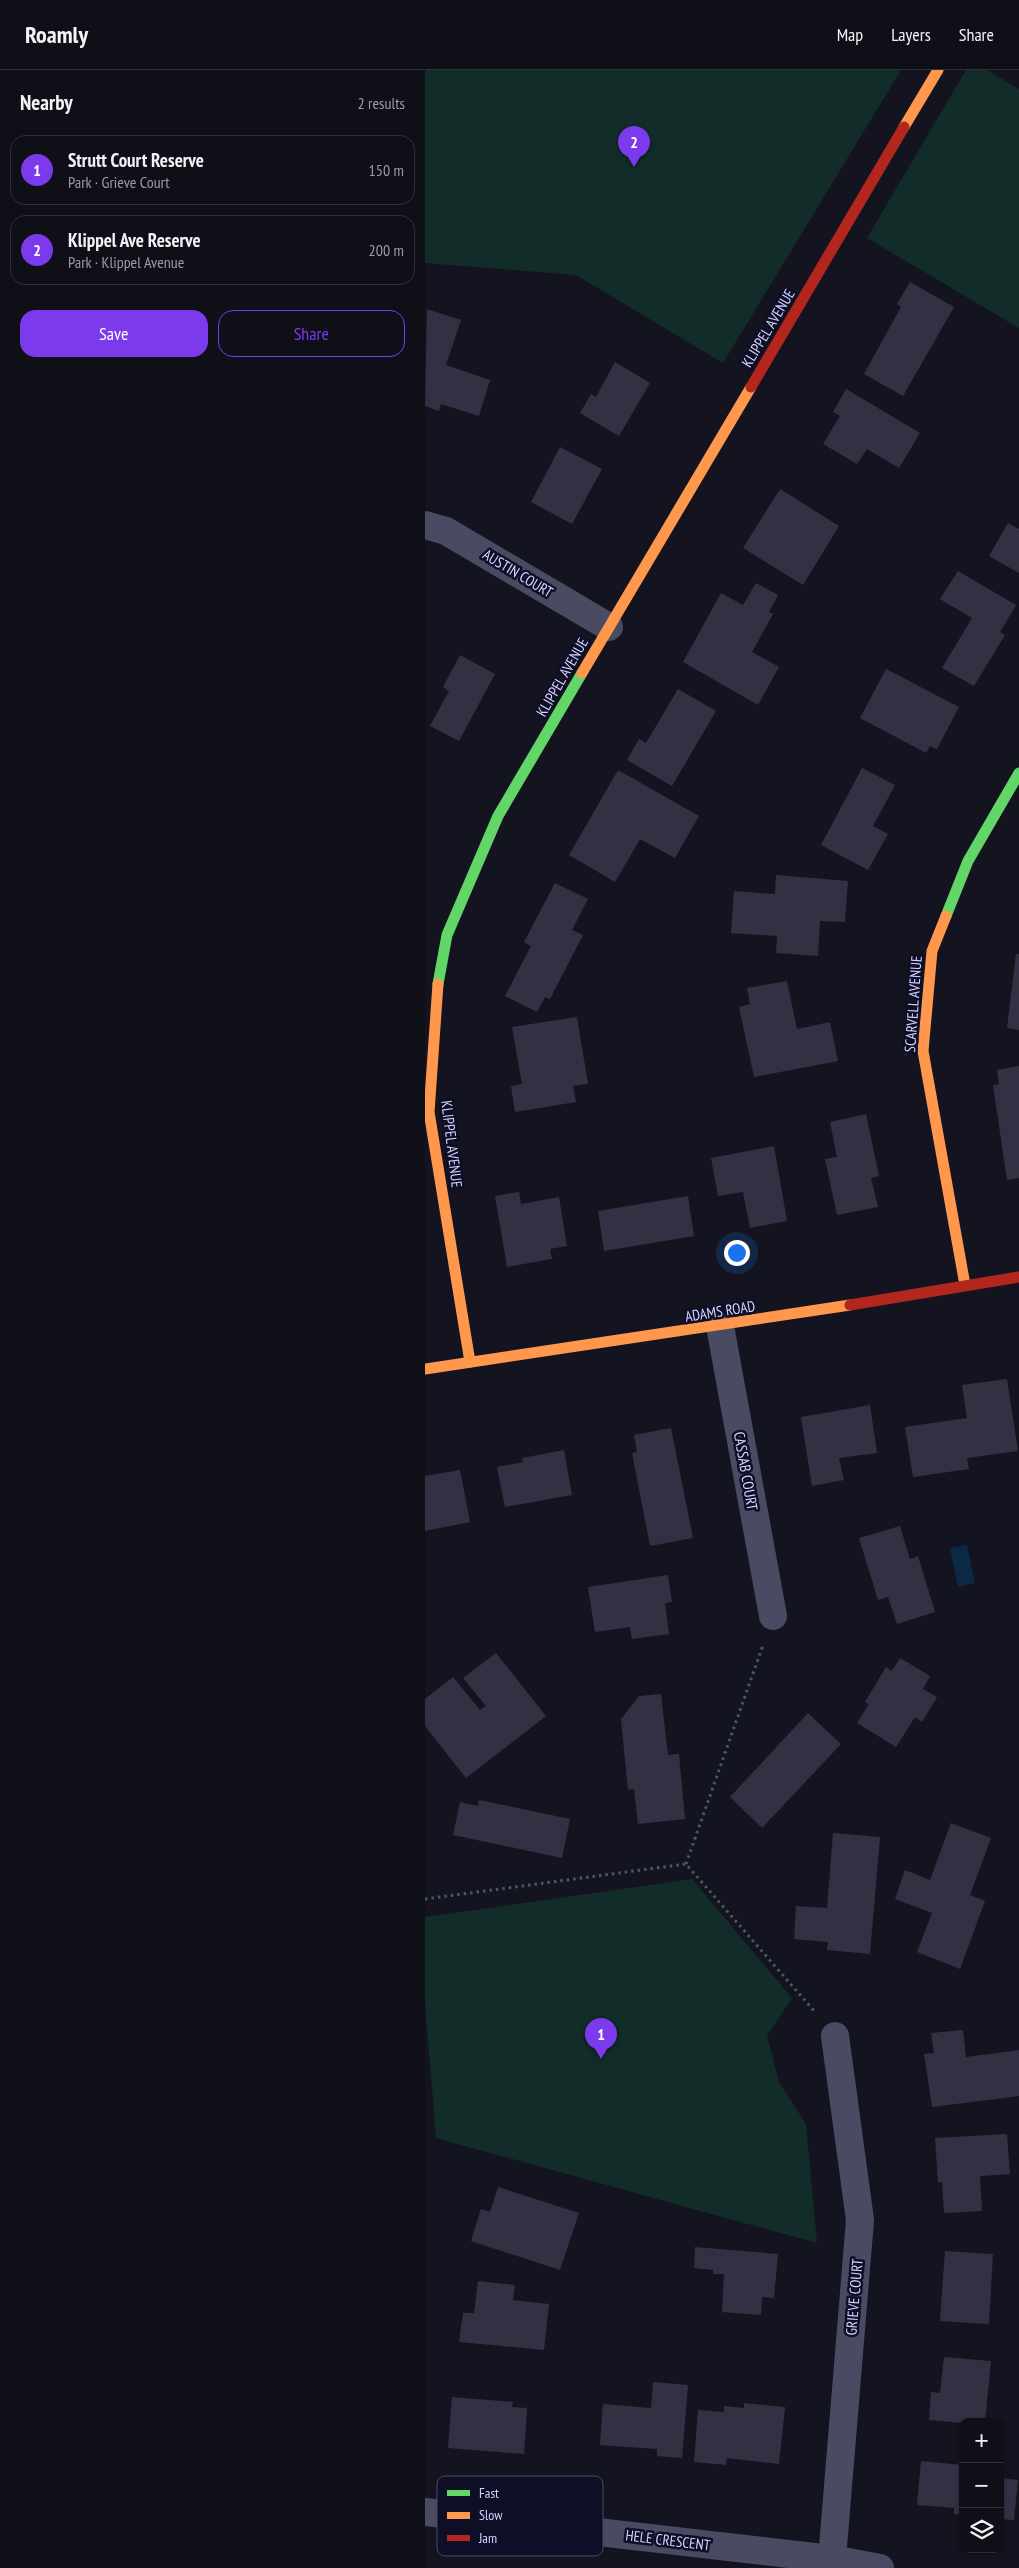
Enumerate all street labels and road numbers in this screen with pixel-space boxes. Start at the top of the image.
street label: KLIPPEL AVENUE [737,285,799,371]
street label: AUSTIN COURT [479,545,557,602]
street label: KLIPPEL AVENUE [532,634,592,720]
street label: SCARVELL AVENUE [900,955,926,1053]
street label: KLIPPEL AVENUE [437,1099,467,1189]
street label: ADAMS ROAD [684,1296,756,1326]
street label: CASSAB COURT [730,1430,762,1512]
street label: GRIEVE COURT [841,2258,867,2336]
street label: HELE CRESCENT [624,2525,712,2555]

